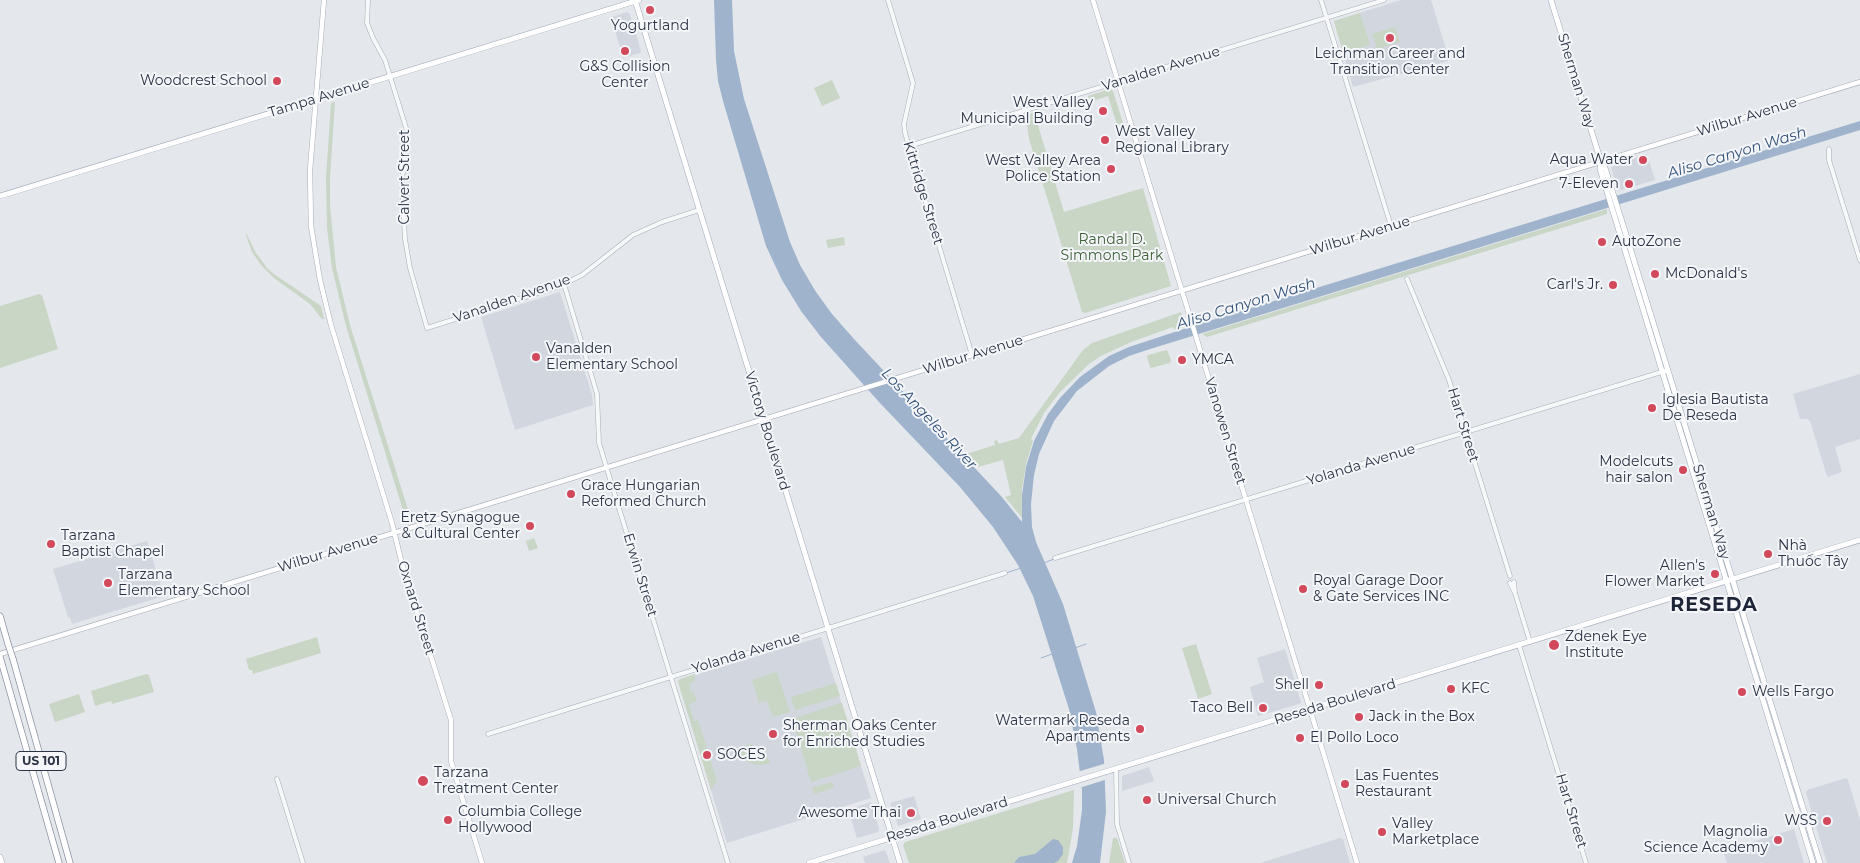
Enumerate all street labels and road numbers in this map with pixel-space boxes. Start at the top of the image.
street label: Sherman Way [1554,31,1598,131]
street label: Vanalden Avenue [1100,43,1222,95]
street label: Tampa Avenue [266,75,372,121]
street label: Wilbur Avenue [1695,94,1799,140]
street label: Calvert Street [397,129,413,225]
street label: Kittridge Street [899,139,947,247]
street label: Wilbur Avenue [1308,213,1412,259]
street label: Vanalden Avenue [451,271,573,327]
street label: Wilbur Avenue [921,332,1025,378]
street label: Victory Boulevard [741,369,793,493]
street label: Vanowen Street [1201,375,1249,487]
street label: Hart Street [1444,386,1482,464]
street label: Yolanda Avenue [1305,441,1417,489]
street label: Sherman Way [1689,462,1733,562]
street label: Wilbur Avenue [276,530,380,576]
street label: Erwin Street [619,531,661,619]
street label: Oxnard Street [394,559,438,657]
street label: Yolanda Avenue [690,629,802,677]
street label: Reseda Boulevard [1272,675,1398,729]
road number: US 101 [16,751,66,770]
street label: Hart Street [1552,772,1590,850]
street label: Reseda Boulevard [884,793,1010,847]

